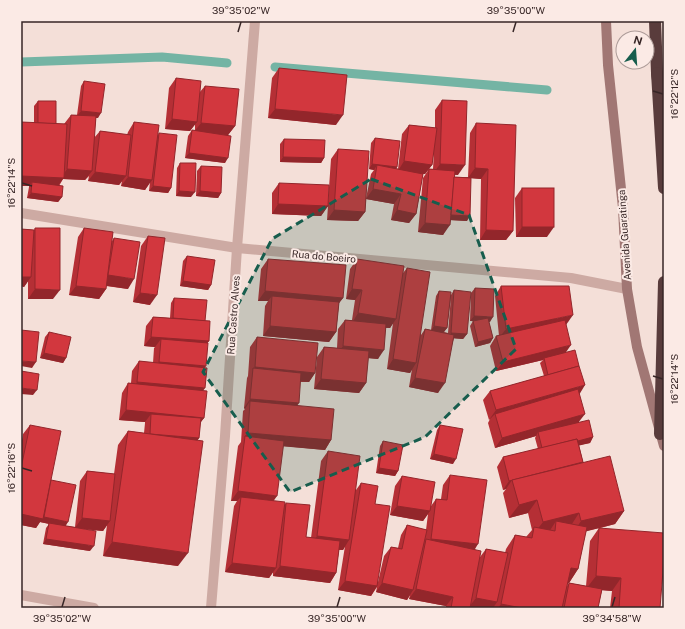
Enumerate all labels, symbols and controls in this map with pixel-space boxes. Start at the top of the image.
text: 39°35'02"W [212,4,271,16]
text: 39°35'00"W [487,4,546,16]
north arrow [615,30,655,70]
text: N [632,33,644,47]
text: 16°22'12"S [668,69,680,119]
text: 16°22'14"S [5,157,17,208]
street label: Avenida Guaratinga [615,189,633,281]
street label: Rua do Boeiro [291,247,357,265]
street label: Rua Castro Alves [224,275,242,355]
text: 16°22'14"S [668,353,680,404]
text: 16°22'16"S [5,442,17,493]
text: 39°35'02"W [33,612,92,624]
text: 39°35'00"W [308,612,367,624]
text: 39°34'58"W [583,612,642,624]

